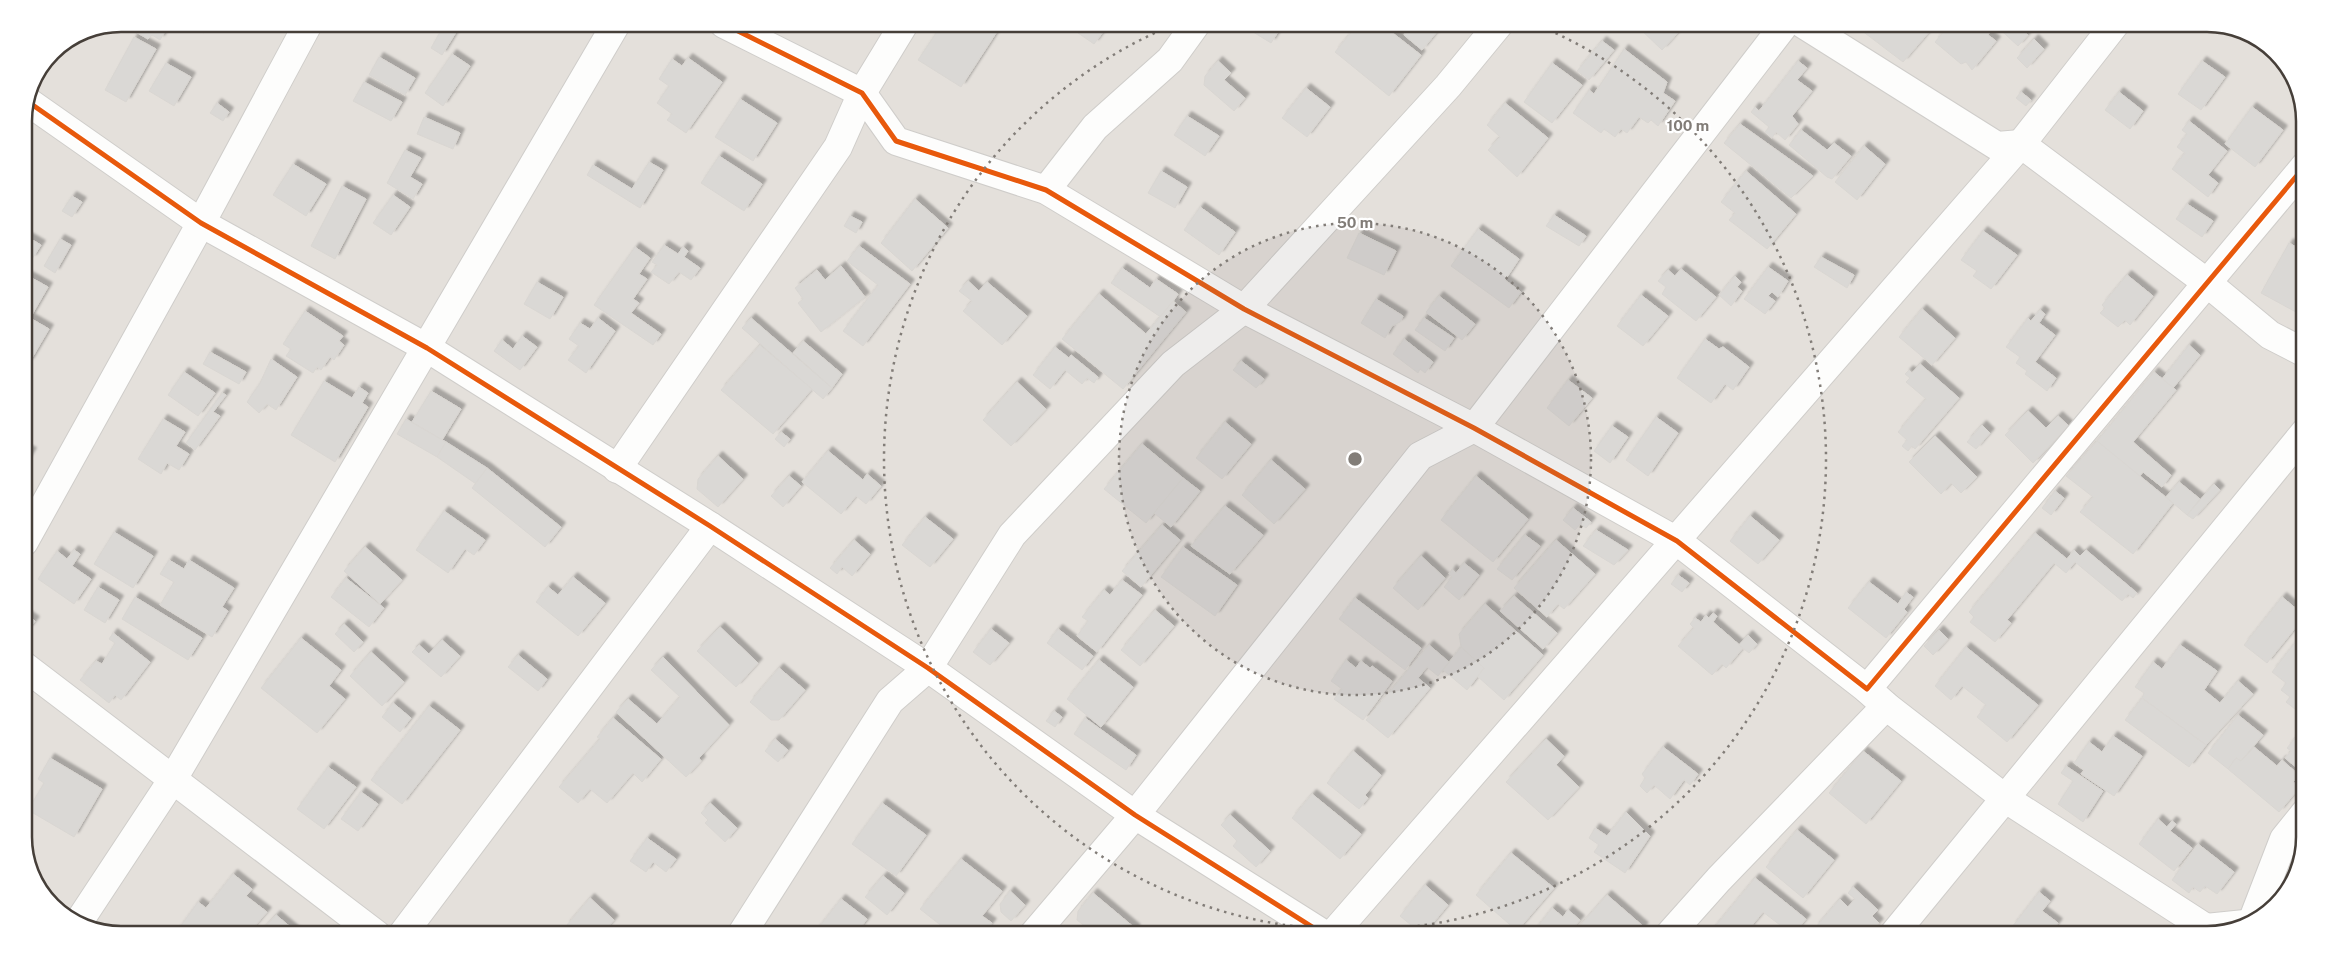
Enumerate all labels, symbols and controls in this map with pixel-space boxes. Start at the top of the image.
text: 100 m [1667,117,1709,134]
text: 50 m [1337,214,1373,231]
centre of rings [1346,450,1364,468]

